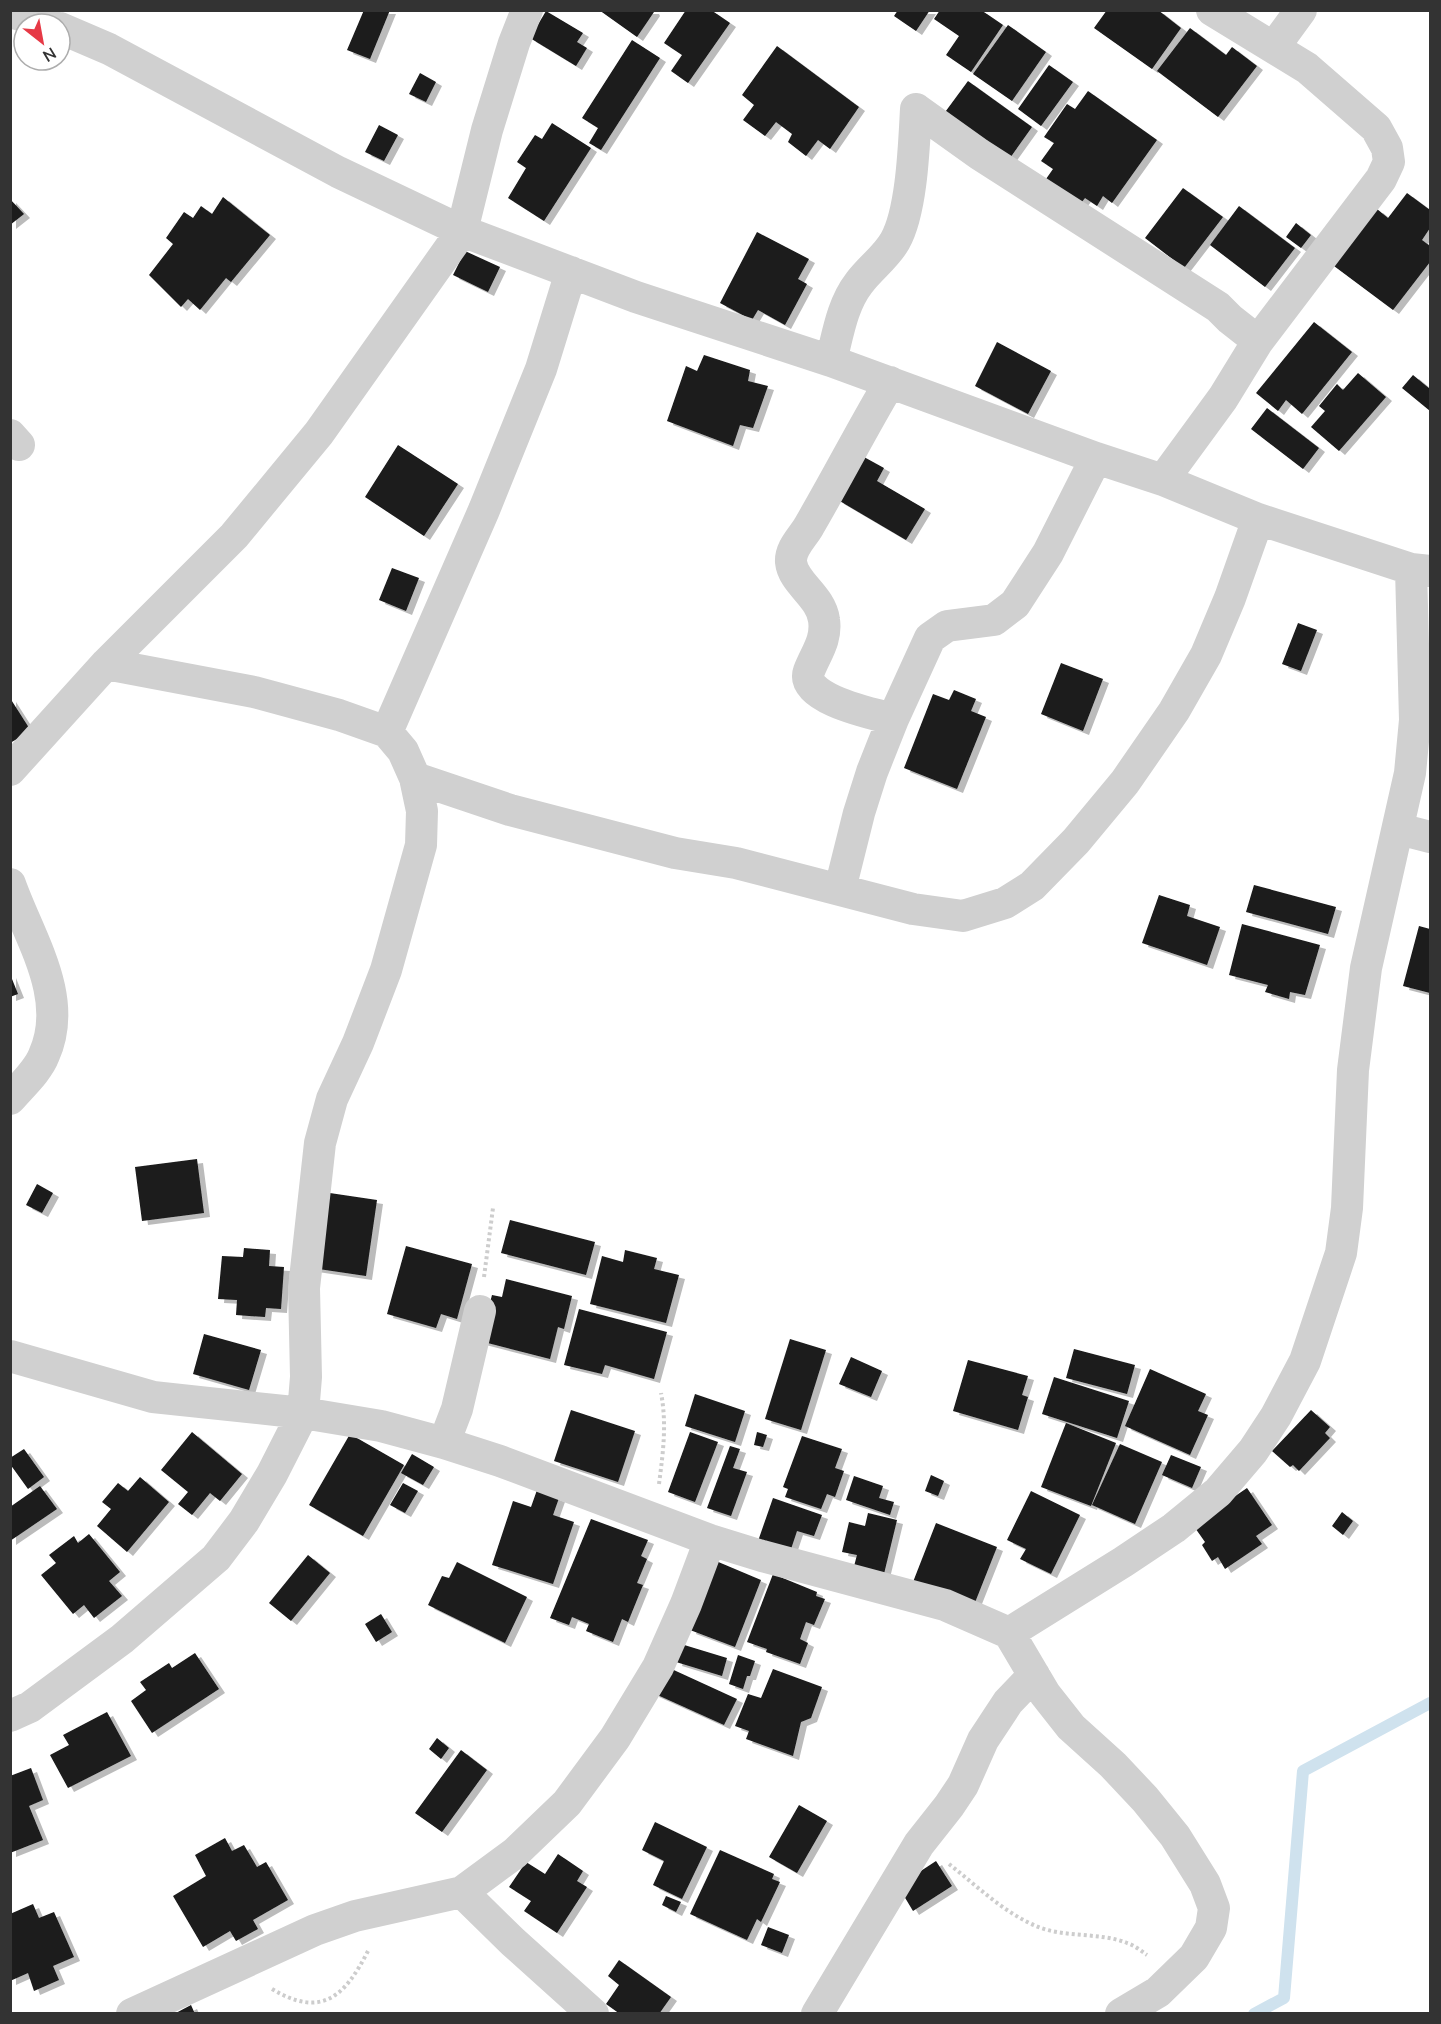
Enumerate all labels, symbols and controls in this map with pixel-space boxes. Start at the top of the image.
north arrow [12,12,72,72]
text: N [38,41,60,67]

